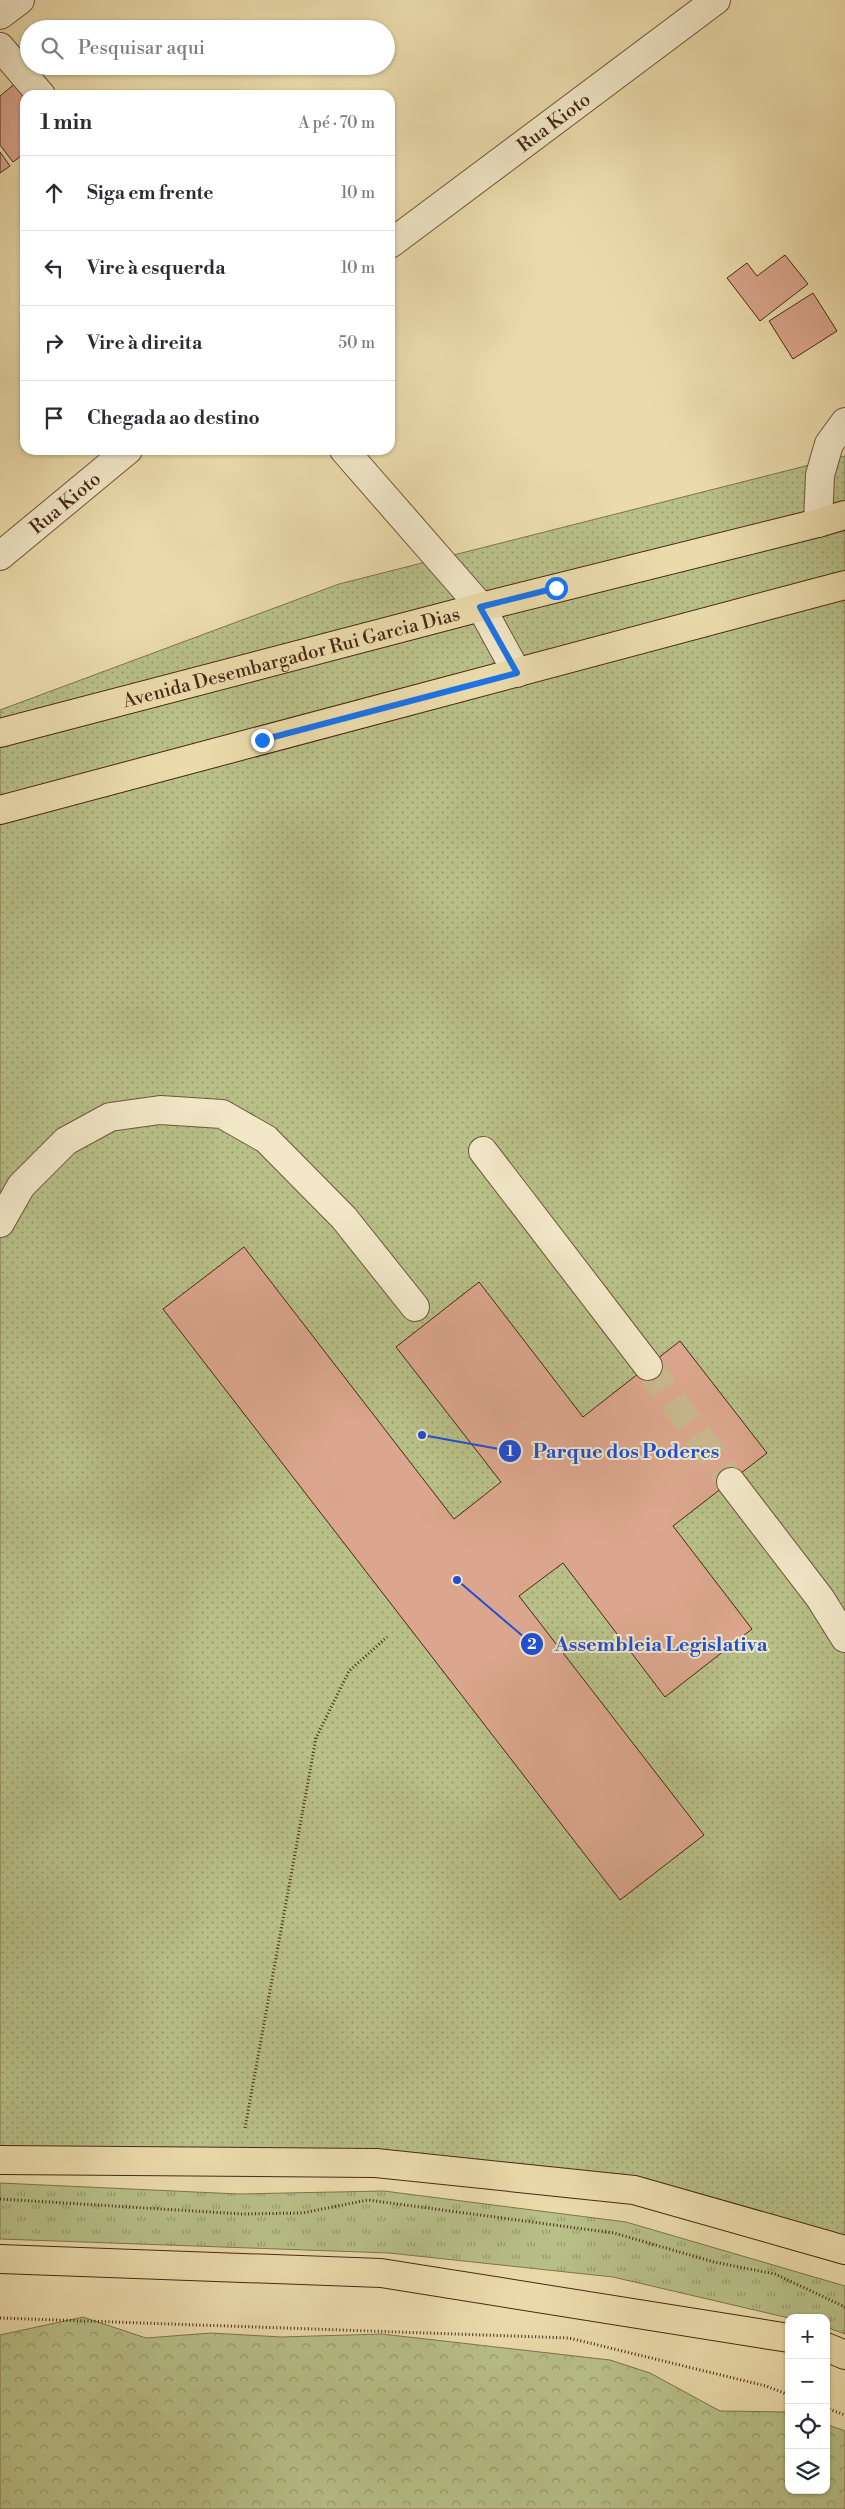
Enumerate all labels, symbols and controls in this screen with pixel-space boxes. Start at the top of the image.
search box [20,20,395,75]
icon: search [38,34,66,62]
text: Pesquisar aqui [78,36,205,60]
street label: Rua Kioto [513,87,595,158]
text: 1 min [40,110,92,136]
text: A pé · 70 m [299,113,375,133]
icon: ahead [40,179,68,207]
text: Siga em frente [87,181,214,205]
text: 10 m [341,183,375,203]
icon: left [40,254,68,282]
text: Vire à esquerda [87,256,226,280]
text: 10 m [341,258,375,278]
icon: right [40,329,68,357]
text: Vire à direita [87,331,202,355]
text: 50 m [338,333,375,353]
icon: arrive [40,404,68,432]
text: Chegada ao destino [87,406,260,430]
street label: Rua Kioto [25,467,106,540]
route start [545,577,568,600]
street label: Avenida Desembargador Rui Garcia Dias [119,602,463,714]
route end [251,729,274,752]
callout: Parque dos Poderes [498,1433,729,1468]
text: Parque dos Poderes [533,1440,719,1465]
text: 1 [506,1442,514,1461]
callout: Assembleia Legislativa [520,1626,778,1661]
text: Assembleia Legislativa [554,1633,768,1658]
text: 2 [527,1635,537,1654]
map controls [785,2314,830,2494]
button: + [785,2314,830,2359]
button: − [785,2359,830,2404]
button: locate [785,2404,830,2449]
button: layers [785,2449,830,2494]

